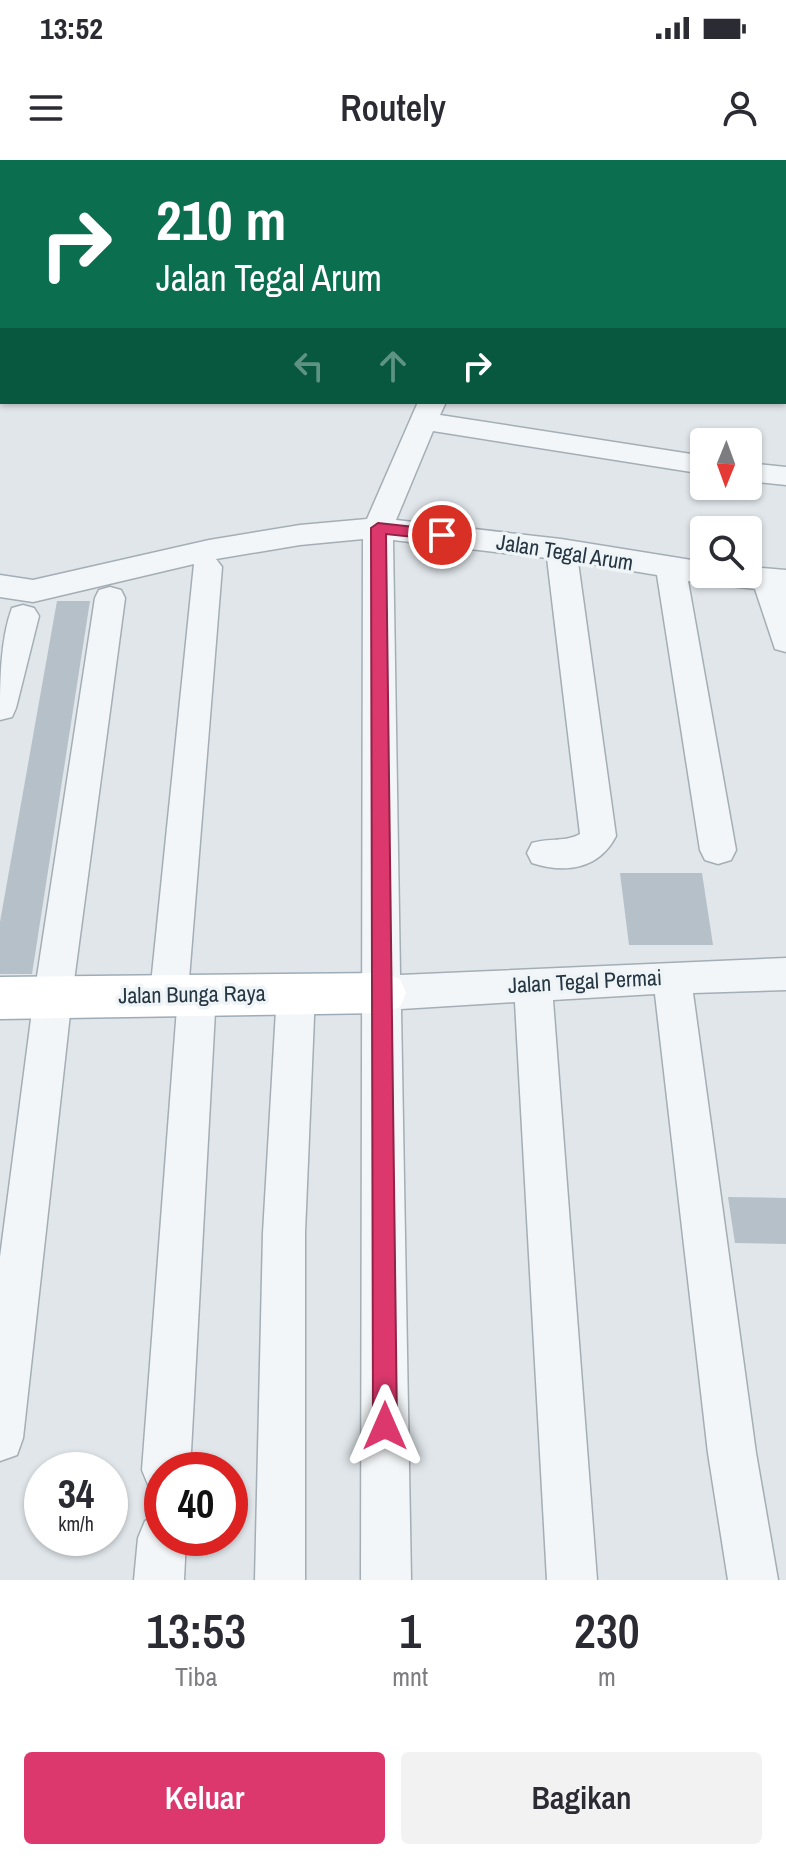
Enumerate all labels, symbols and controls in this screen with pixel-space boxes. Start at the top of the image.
text: 13:52 [40,8,103,48]
text: Routely [340,84,446,132]
icon: menu [24,86,68,130]
icon: person [718,86,762,130]
text: 210 m [156,182,286,257]
icon: right [24,192,128,296]
text: Jalan Tegal Arum [156,254,382,302]
icon: left [287,344,331,388]
icon: ahead [371,344,415,388]
icon: right [455,344,499,388]
north arrow [690,428,762,500]
map controls [690,428,762,588]
pin [408,501,476,569]
icon: arrive [420,513,464,557]
button: search [690,516,762,588]
street label: Jalan Tegal Arum [494,526,636,578]
street label: Jalan Tegal Permai [507,962,663,1000]
street label: Jalan Bunga Raya [118,978,266,1010]
position arrow [343,1384,427,1468]
speed limit sign: 40 [144,1452,248,1556]
text: 34 [58,1467,94,1520]
text: km/h [58,1510,94,1537]
text: 13:53 [146,1598,246,1663]
text: 1 [399,1598,421,1663]
text: 230 [574,1598,640,1663]
text: Tiba [175,1659,217,1694]
text: mnt [392,1659,428,1694]
text: m [598,1659,616,1694]
button: Keluar [24,1752,385,1844]
button: Bagikan [401,1752,762,1844]

